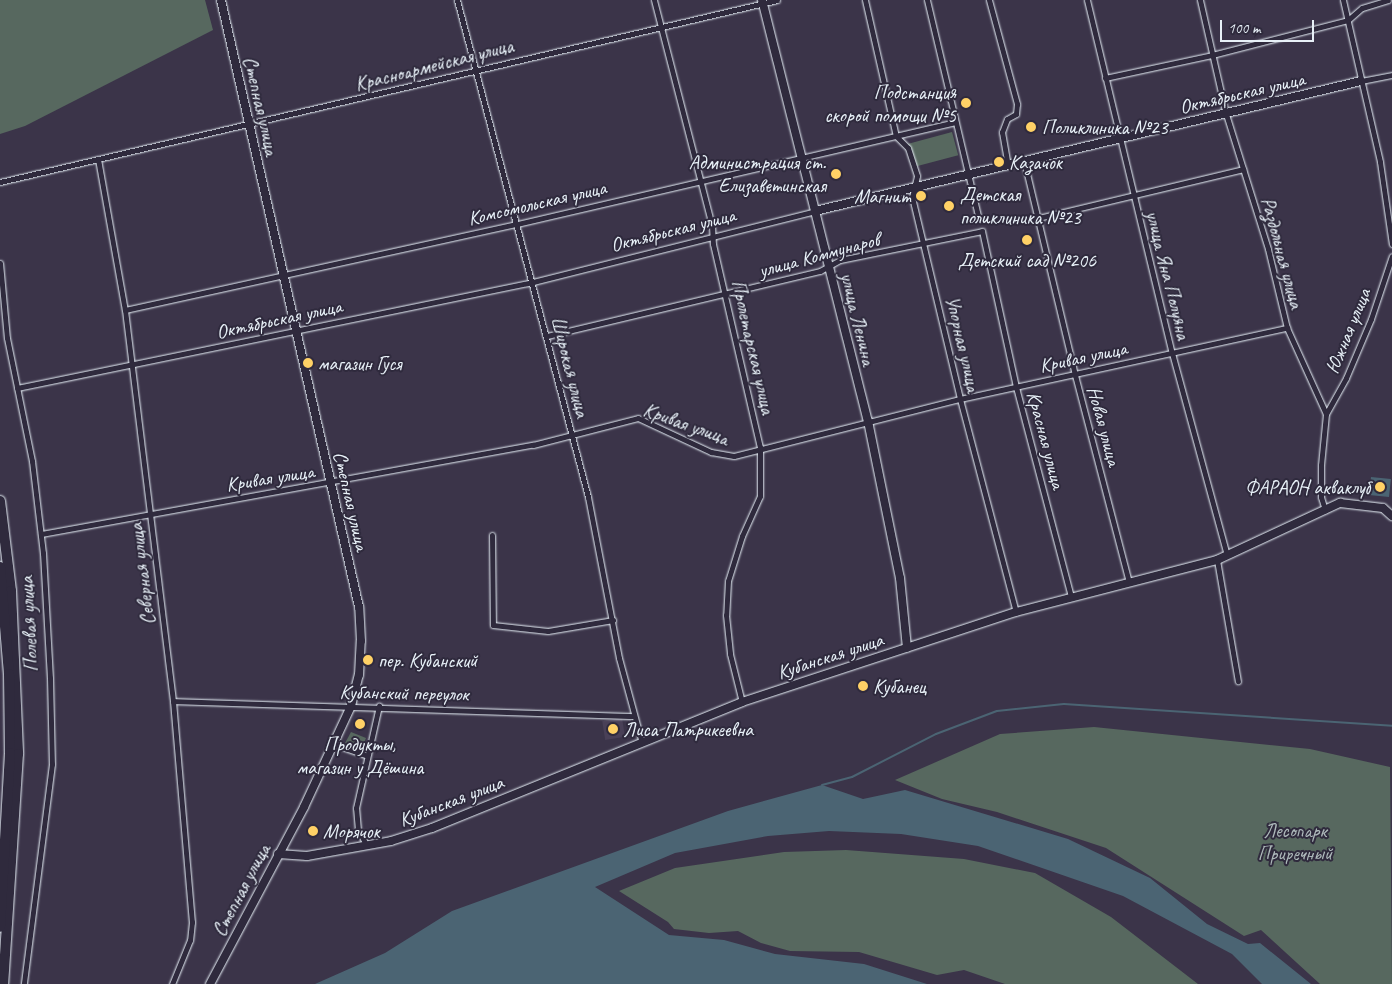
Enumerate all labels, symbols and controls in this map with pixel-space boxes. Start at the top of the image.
scale bar [1222,10,1316,42]
text: 100 m [1228,19,1260,38]
street label: Красноармейская улица [352,34,516,96]
street label: Степная улица [238,54,284,158]
street label: Октябрьская улица [1177,67,1307,119]
place label: Подстанция скорой помощи №5 [824,80,956,127]
marker: Подстанция скорой помощи №5 [960,97,972,109]
place label: Поликлиника №23 [1042,115,1168,139]
marker: Поликлиника №23 [1024,120,1038,134]
place label: Администрация ст. Елизаветинская [688,150,826,197]
place label: Казачок [1009,150,1062,174]
marker: Казачок [993,156,1005,168]
marker: Администрация ст. Елизаветинская [830,168,842,180]
street label: Комсомольская улица [465,175,609,231]
place label: Детская поликлиника №23 [960,183,1081,230]
place label: Магнит [854,184,911,208]
marker: Магнит [915,190,927,202]
street label: Раздольная улица [1255,194,1309,312]
marker: Детская поликлиника №23 [942,199,956,213]
street label: Октябрьская улица [608,203,738,257]
street label: улица Яна Полуяна [1140,208,1196,342]
street label: улица Коммунаров [756,227,882,283]
marker: Детский сад №206 [1021,234,1033,246]
place label: Детский сад №206 [958,248,1096,272]
street label: улица Ленина [835,270,881,368]
street label: Пролетарская улица [726,277,780,417]
street label: Южная улица [1320,284,1376,378]
street label: Октябрьская улица [214,294,344,344]
street label: Упорная улица [940,294,986,394]
street label: Широкая улица [546,314,594,420]
street label: Кривая улица [1037,336,1129,378]
place label: магазин Гуся [318,351,402,375]
marker: магазин Гуся [302,357,314,369]
street label: Новая улица [1082,383,1126,469]
street label: Красная улица [1021,389,1071,491]
street label: Кривая улица [640,398,732,450]
street label: Степная улица [328,449,374,553]
street label: Кривая улица [224,459,316,497]
place label: ФАРАОН акваклуб [1245,475,1370,499]
marker: ФАРАОН акваклуб [1374,481,1386,493]
street label: Северная улица [124,521,160,627]
street label: Полевая улица [14,575,44,673]
street label: Кубанская улица [773,627,887,685]
place label: пер. Кубанский [378,648,477,672]
marker: пер. Кубанский [362,654,374,666]
place label: Кубанец [873,674,926,698]
street label: Кубанский переулок [339,680,469,706]
marker: Кубанец [857,680,869,692]
place label: Лиса Патрикеевна [623,717,752,741]
marker: Продукты, магазин у Дёшина [354,718,366,730]
marker: Лиса Патрикеевна [607,723,619,735]
place label: Продукты, магазин у Дёшина [297,732,423,779]
street label: Кубанская улица [394,770,508,832]
place label: Морячок [323,819,380,843]
park label: Лесопарк Приречный [1258,819,1332,866]
marker: Морячок [307,825,319,837]
street label: Степная улица [207,840,275,940]

